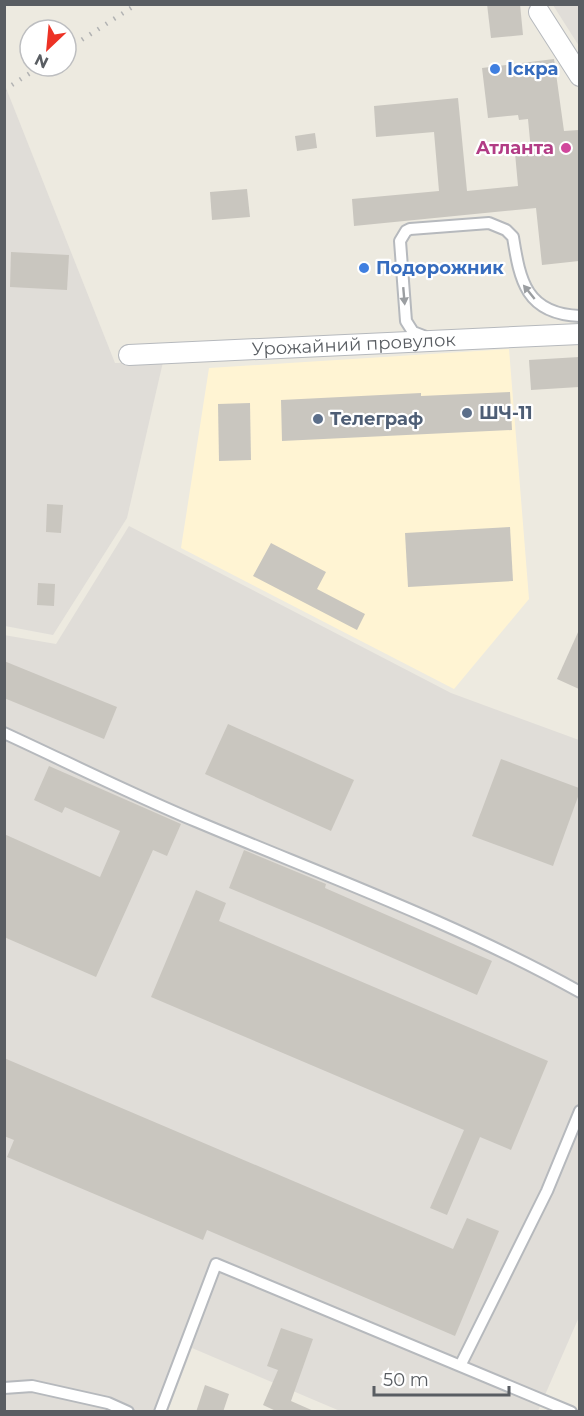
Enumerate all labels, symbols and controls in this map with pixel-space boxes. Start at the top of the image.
north arrow [18,18,78,78]
text: N [32,50,52,72]
place label: Іскра [507,58,558,80]
marker: Іскра [488,62,502,76]
place label: Атланта [476,137,554,159]
marker: Атланта [559,141,573,155]
place label: Подорожник [376,257,504,279]
marker: Подорожник [357,261,371,275]
one-way arrow [523,284,536,300]
one-way arrow [399,286,409,305]
street label: Урожайний провулок [251,329,457,360]
place label: ШЧ-11 [479,402,533,424]
marker: ШЧ-11 [460,406,474,420]
place label: Телеграф [330,408,423,430]
marker: Телеграф [311,412,325,426]
scale bar [374,1359,509,1397]
text: 50 m [383,1369,429,1391]

